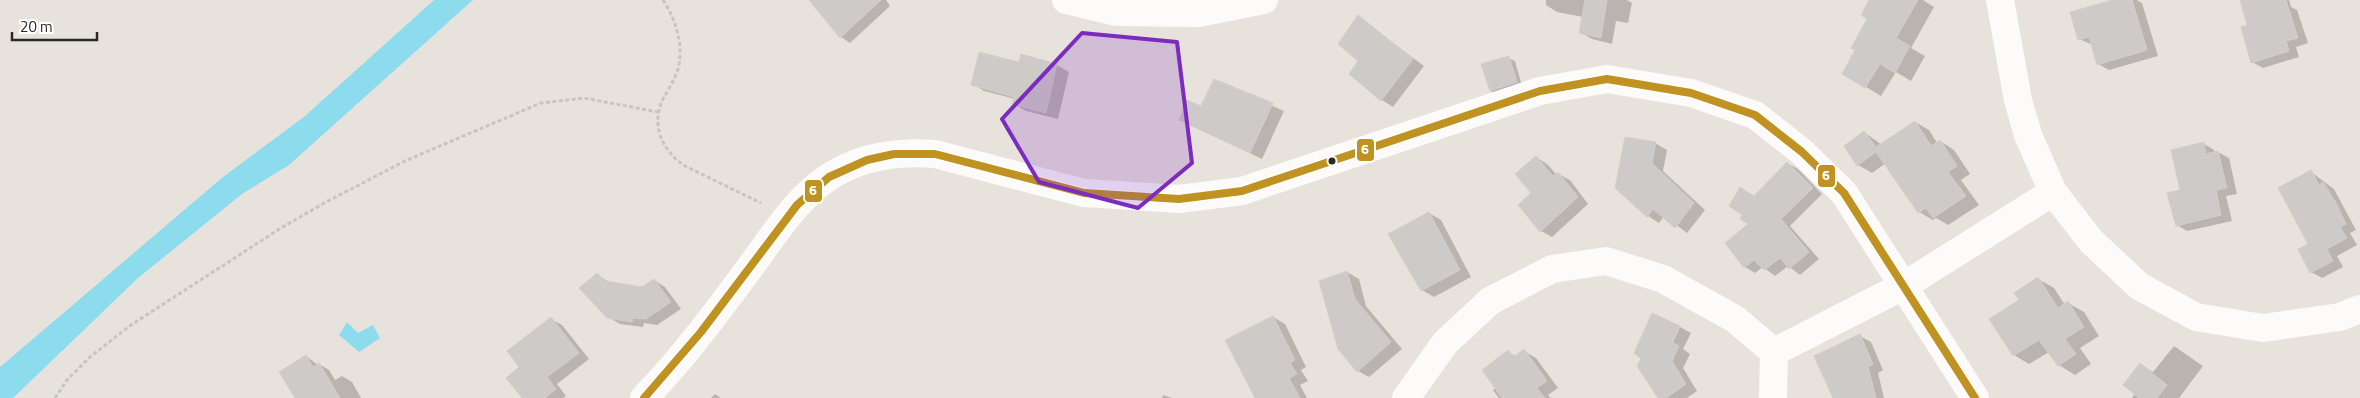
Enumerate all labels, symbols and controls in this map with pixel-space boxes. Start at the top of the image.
scale bar [12,10,98,42]
text: 20 m [20,15,53,38]
line badge: 6 [1356,138,1375,162]
text: 6 [1361,138,1369,159]
unlabelled marker [1327,156,1337,166]
line badge: 6 [1817,164,1836,188]
text: 6 [1822,164,1830,185]
line badge: 6 [804,179,823,203]
text: 6 [809,179,817,200]

